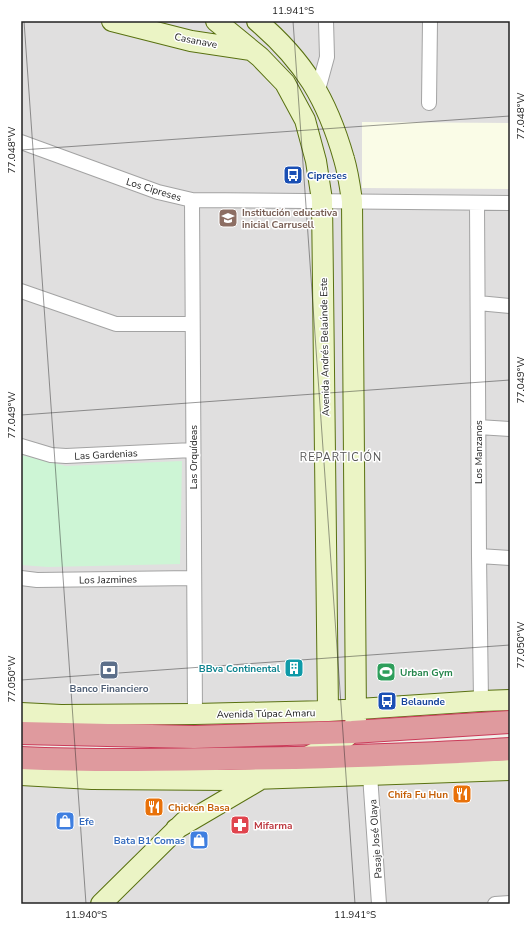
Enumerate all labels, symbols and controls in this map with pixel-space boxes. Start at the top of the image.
text: 11.941°S [272,4,314,18]
street label: Casanave [173,30,218,52]
text: 77.048°W [514,92,528,140]
text: 77.048°W [5,126,19,174]
bus stop icon: Cipreses [282,164,304,186]
place label: Cipreses [307,169,347,183]
street label: Los Cipreses [124,175,183,205]
place label: Institución educativa inicial Carrusell [242,206,338,232]
school or university icon: Institución educativa inicial Carrusell [217,207,239,229]
street label: Avenida Andrés Belaúnde Este [317,277,333,416]
text: 77.049°W [514,356,528,404]
text: 77.049°W [5,391,19,439]
street label: Los Manzanos [472,420,486,484]
street label: Las Orquídeas [187,425,201,489]
street label: Las Gardenias [74,446,138,464]
district label: REPARTICIÓN [300,449,382,465]
street label: Los Jazmines [79,572,137,588]
text: 77.050°W [514,621,528,669]
text: 77.050°W [5,655,19,703]
building icon: BBva Continental [283,657,305,679]
bank icon: Banco Financiero [98,659,120,681]
sports icon: Urban Gym [375,661,397,683]
place label: BBva Continental [199,662,281,676]
place label: Urban Gym [400,666,453,680]
place label: Banco Financiero [70,682,149,696]
bus stop icon: Belaunde [376,690,398,712]
place label: Belaunde [401,695,446,709]
street label: Avenida Túpac Amaru [217,706,315,722]
restaurant icon: Chifa Fu Hun [451,783,473,805]
place label: Chifa Fu Hun [388,788,448,802]
restaurant icon: Chicken Basa [143,796,165,818]
street label: Pasaje José Olaya [366,799,386,879]
place label: Chicken Basa [168,801,230,815]
shop icon: Efe [54,810,76,832]
pharmacy icon: Mifarma [229,814,251,836]
place label: Efe [79,815,94,829]
place label: Mifarma [254,819,292,833]
shop icon: Bata B1 Comas [188,829,210,851]
place label: Bata B1 Comas [114,834,185,848]
text: 11.940°S [65,908,107,922]
text: 11.941°S [334,908,376,922]

